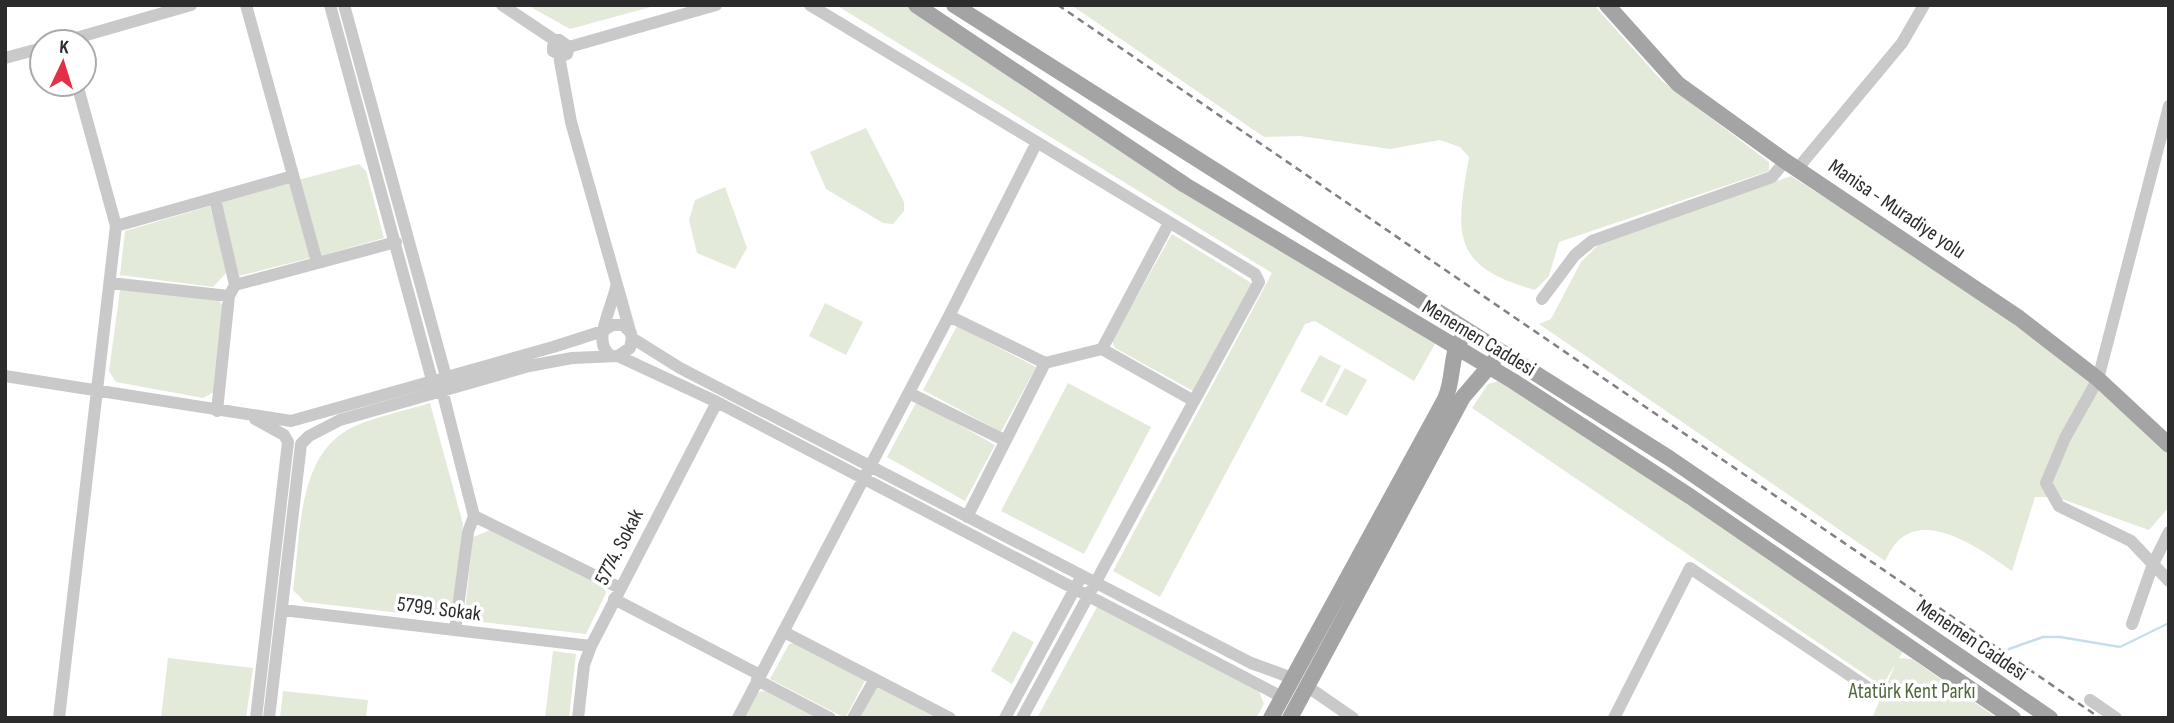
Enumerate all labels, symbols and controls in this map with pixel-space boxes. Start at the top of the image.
north arrow [28,28,98,98]
text: K [59,36,70,59]
street label: Manisa - Muradiye yolu [1824,154,1970,264]
street label: Menemen Caddesi [1418,294,1540,382]
street label: 5774. Sokak [589,505,649,589]
street label: 5799. Sokak [396,591,482,627]
street label: Menemen Caddesi [1912,594,2032,686]
park label: Atatürk Kent Parkı [1847,679,1976,704]

